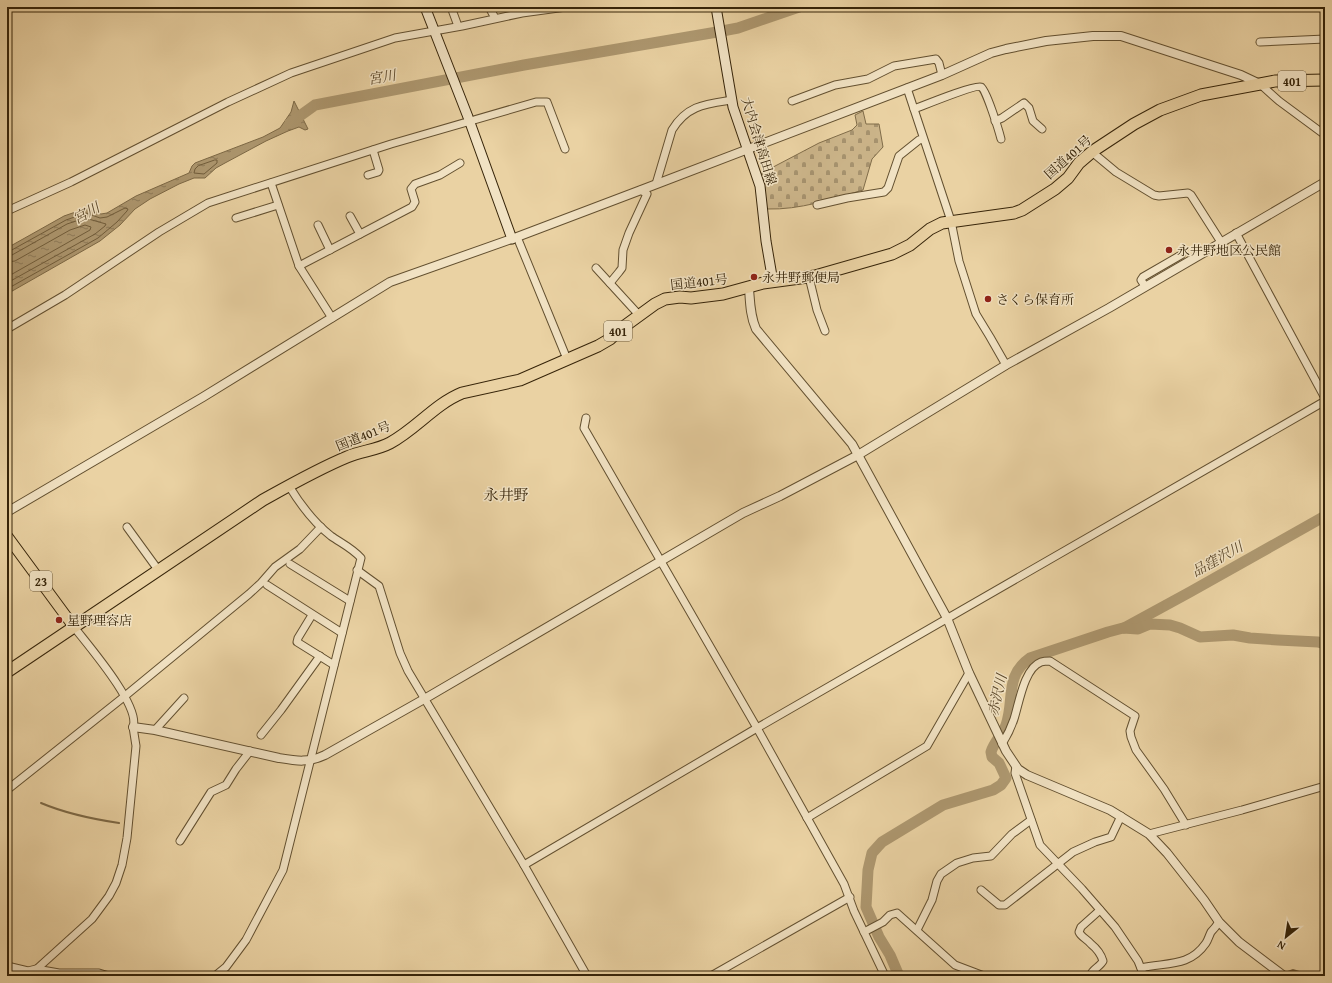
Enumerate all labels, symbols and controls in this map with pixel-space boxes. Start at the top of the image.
water label: 宮川 [366,64,399,89]
road number: 401 [1278,71,1306,91]
street label: 大内会津高田線 [737,95,781,187]
street label: 国道401号 [1040,131,1096,183]
water label: 宮川 [69,196,105,229]
place label: 永井野地区公民館 [1177,241,1281,260]
marker: 永井野地区公民館 [1164,245,1174,255]
place label: 永井野郵便局 [762,268,840,287]
street label: 国道401号 [669,270,729,294]
marker: 永井野郵便局 [749,272,759,282]
place label: さくら保育所 [996,290,1074,309]
marker: さくら保育所 [983,294,993,304]
road number: 401 [604,321,632,341]
street label: 国道401号 [333,416,393,456]
district label: 永井野 [483,484,529,505]
water label: 品窪沢川 [1188,536,1248,581]
road number: 23 [30,571,52,591]
place label: 星野理容店 [67,611,132,630]
marker: 星野理容店 [54,615,64,625]
water label: 赤沢川 [983,670,1012,718]
north arrow [1266,917,1306,957]
text: N [1273,937,1288,954]

